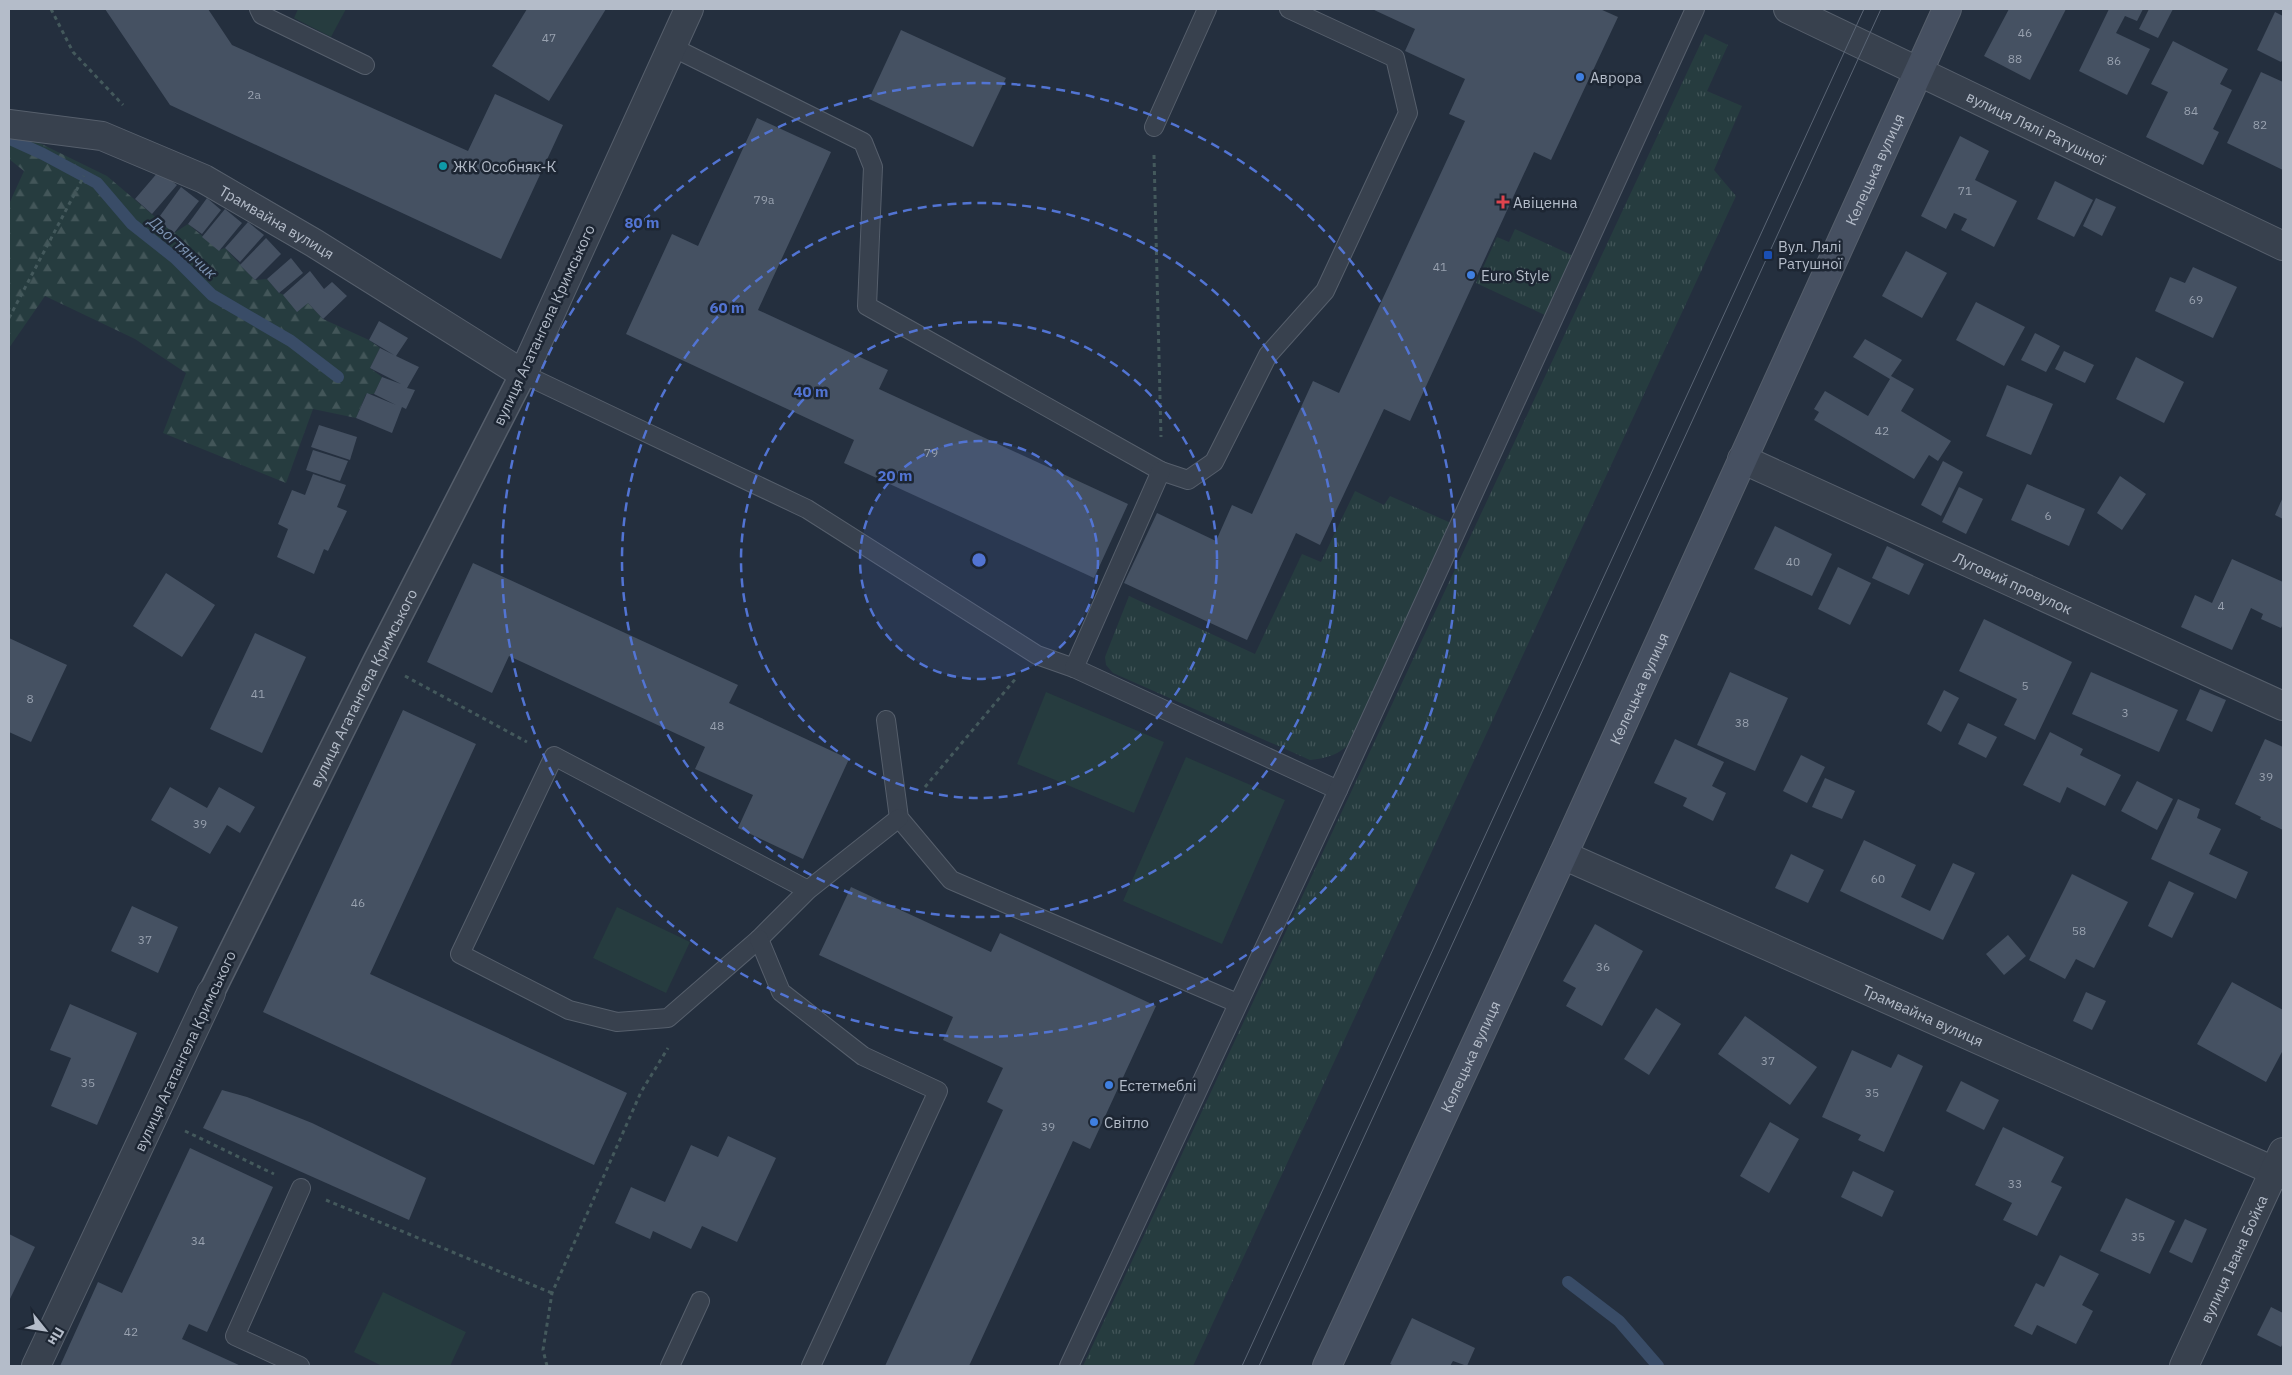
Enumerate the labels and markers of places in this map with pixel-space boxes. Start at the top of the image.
place label: Аврора [1590,68,1642,87]
marker: Аврора [1574,71,1586,83]
place label: ЖК Особняк-К [453,157,557,176]
marker: ЖК Особняк-К [437,160,449,172]
place label: Авіценна [1513,193,1578,212]
marker: Авіценна [1497,196,1509,208]
place label: Вул. Лялі Ратушної [1778,237,1843,273]
marker: Вул. Лялі Ратушної [1762,249,1774,261]
place label: Euro Style [1481,266,1549,285]
marker: Euro Style [1465,269,1477,281]
centre of rings [970,551,988,569]
place label: Естетмеблі [1119,1076,1197,1095]
marker: Естетмеблі [1103,1079,1115,1091]
place label: Світло [1104,1113,1149,1132]
marker: Світло [1088,1116,1100,1128]

